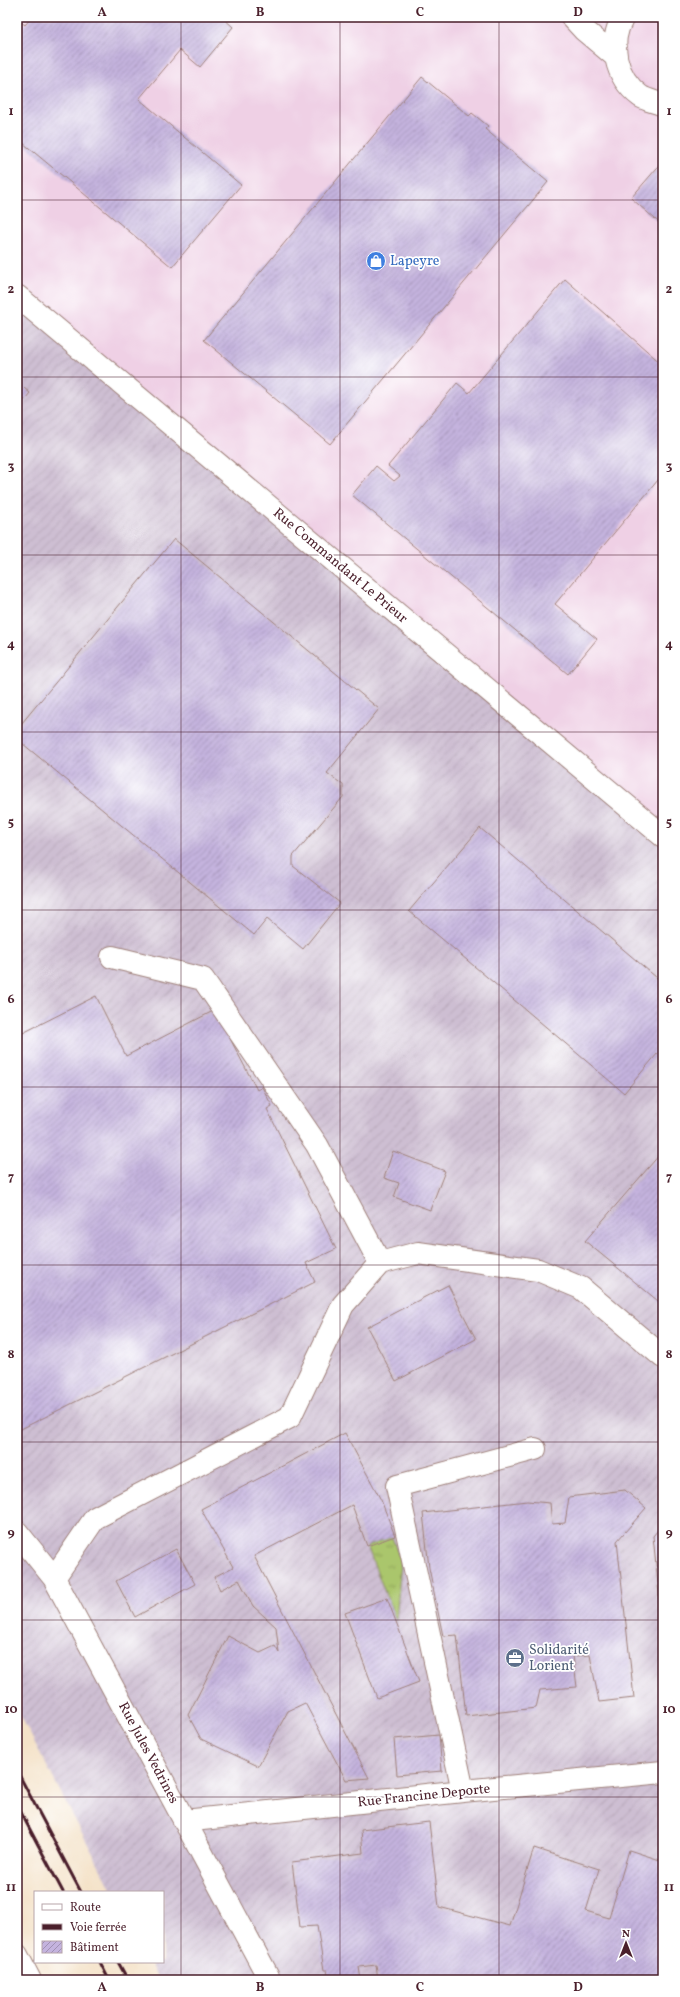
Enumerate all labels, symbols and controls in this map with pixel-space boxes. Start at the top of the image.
text: A [97,4,107,22]
text: B [256,4,265,22]
text: C [416,4,424,22]
text: D [573,4,583,22]
text: 1 [8,103,14,121]
text: 1 [666,103,672,121]
shop icon: Lapeyre [365,250,387,272]
place label: Lapeyre [390,252,440,271]
text: 2 [8,281,15,299]
text: 2 [666,281,673,299]
text: 3 [8,458,15,476]
text: 3 [666,458,673,476]
street label: Rue Commandant Le Prieur [269,504,411,628]
text: 4 [7,636,15,654]
text: 4 [665,636,673,654]
text: 5 [8,814,14,832]
text: 5 [666,814,672,832]
text: 6 [7,991,15,1009]
text: 6 [665,991,673,1009]
text: 7 [8,1169,14,1187]
text: 7 [666,1169,672,1187]
text: 8 [7,1346,15,1364]
text: 8 [665,1346,673,1364]
text: 9 [7,1524,15,1542]
text: 9 [665,1524,673,1542]
place label: Solidarité Lorient [529,1641,589,1676]
office icon: Solidarité Lorient [504,1647,526,1669]
street label: Rue Jules Vedrines [113,1699,183,1807]
text: 10 [4,1701,18,1719]
text: 10 [662,1701,676,1719]
street label: Rue Francine Deporte [357,1780,492,1812]
text: 11 [6,1879,16,1897]
text: 11 [664,1879,674,1897]
legend [34,1891,164,1963]
text: Route [70,1900,101,1916]
text: Voie ferrée [70,1920,127,1936]
north arrow [606,1923,646,1963]
text: N [622,1927,630,1942]
text: Bâtiment [70,1940,119,1956]
text: A [97,1979,107,1997]
text: B [256,1979,265,1997]
text: C [416,1979,424,1997]
text: D [573,1979,583,1997]

